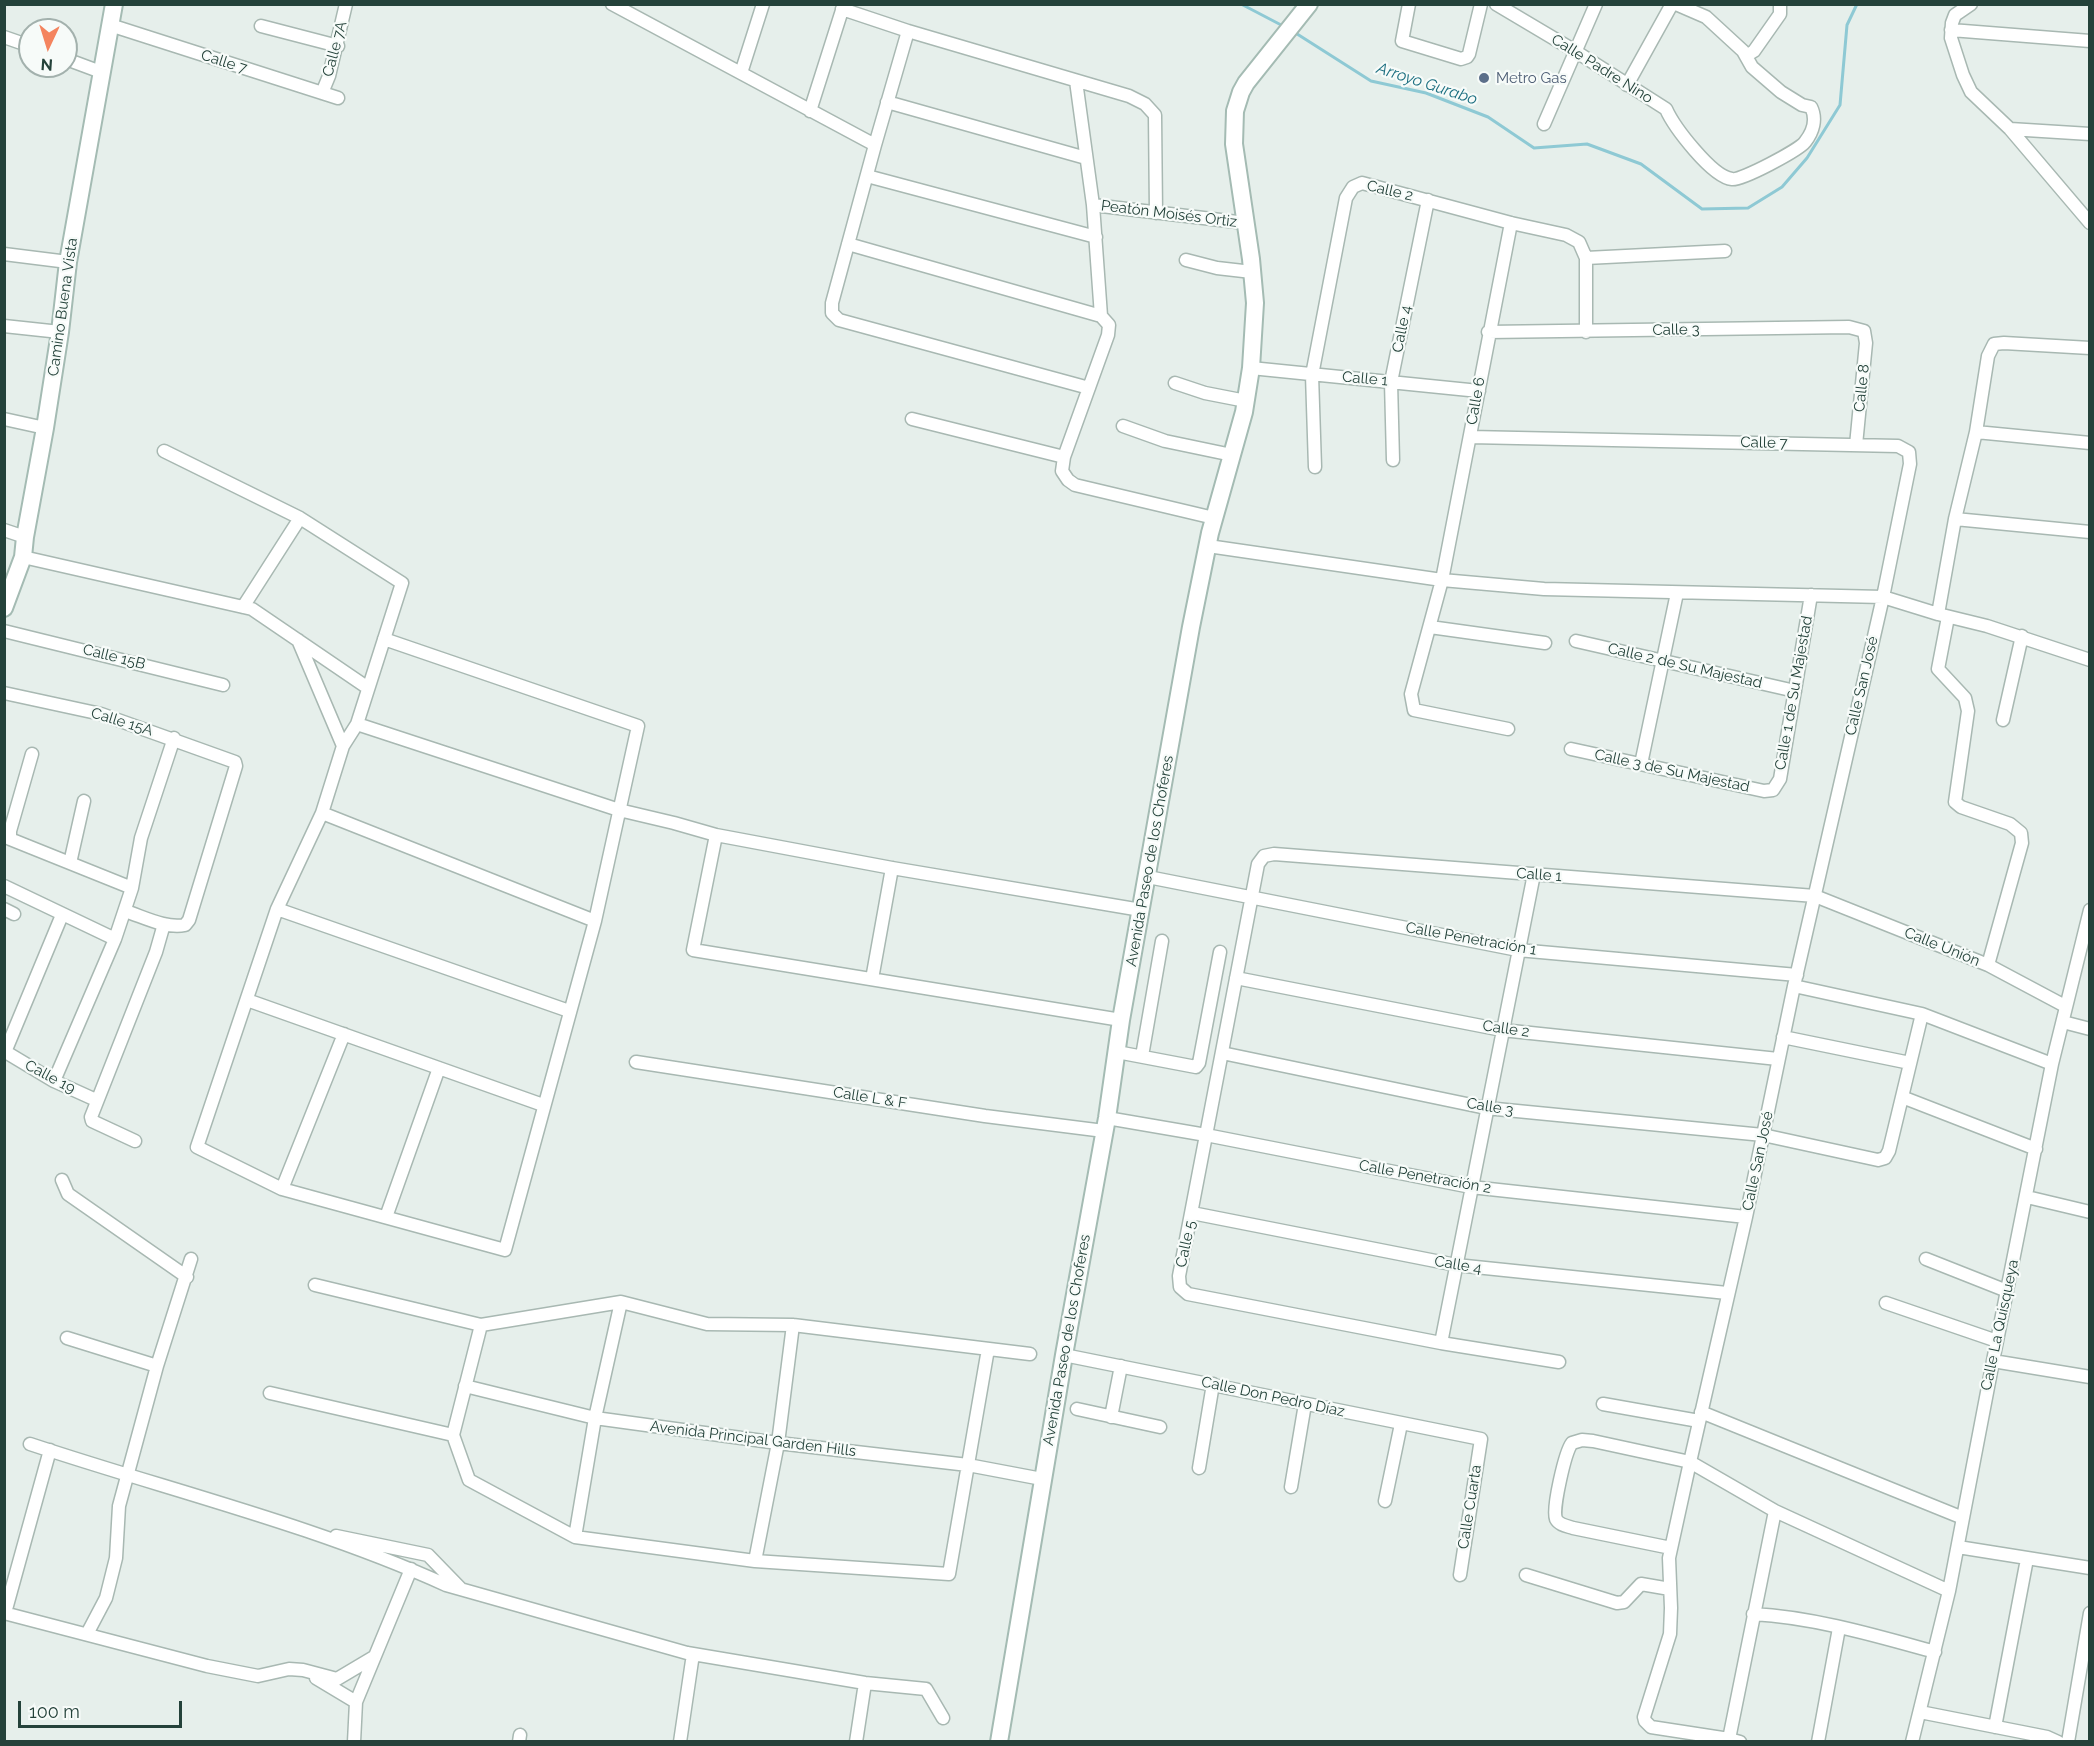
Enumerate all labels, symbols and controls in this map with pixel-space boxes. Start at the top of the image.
north arrow [18,18,78,78]
street label: Calle 7A [319,19,351,79]
street label: Calle Padre Nino [1548,31,1656,107]
street label: Calle 7 [199,46,249,78]
text: N [40,55,54,74]
water label: Arroyo Gurabo [1374,59,1480,109]
place label: Metro Gas [1496,69,1567,87]
marker: Metro Gas [1477,71,1491,85]
street label: Calle 2 [1365,177,1415,205]
street label: Peatón Moisés Ortiz [1100,197,1238,231]
street label: Camino Buena Vista [44,237,82,377]
street label: Calle 4 [1389,304,1415,354]
street label: Calle 3 [1652,321,1700,339]
street label: Calle 8 [1851,363,1873,413]
street label: Calle 1 [1341,368,1389,390]
street label: Calle 6 [1463,376,1489,426]
street label: Calle 7 [1740,434,1788,452]
street label: Calle 1 de Su Majestad [1772,614,1816,772]
street label: Calle San José [1842,635,1882,737]
street label: Calle 2 de Su Majestad [1606,639,1764,693]
street label: Calle 15B [81,641,147,673]
street label: Calle 15A [89,704,155,740]
street label: Calle 3 de Su Majestad [1593,746,1751,796]
street label: Avenida Paseo de los Choferes [1123,754,1177,968]
street label: Calle 1 [1516,864,1562,886]
street label: Calle Penetración 1 [1404,919,1538,959]
street label: Calle Unión [1901,924,1983,970]
street label: Calle 2 [1481,1017,1531,1041]
street label: Calle 19 [22,1056,78,1098]
street label: Calle L & F [832,1083,908,1113]
street label: Calle 3 [1465,1094,1515,1120]
street label: Calle San José [1739,1110,1777,1212]
street label: Calle Penetración 2 [1357,1157,1493,1197]
street label: Calle 5 [1172,1219,1200,1269]
street label: Avenida Paseo de los Choferes [1040,1233,1094,1447]
street label: Calle 4 [1433,1252,1483,1278]
street label: Calle La Quisqueya [1977,1258,2023,1392]
street label: Calle Don Pedro Díaz [1200,1373,1346,1421]
street label: Avenida Principal Garden Hills [649,1417,857,1461]
street label: Calle Cuarta [1454,1464,1486,1550]
scale bar [21,1689,184,1727]
text: 100 m [29,1701,80,1722]

